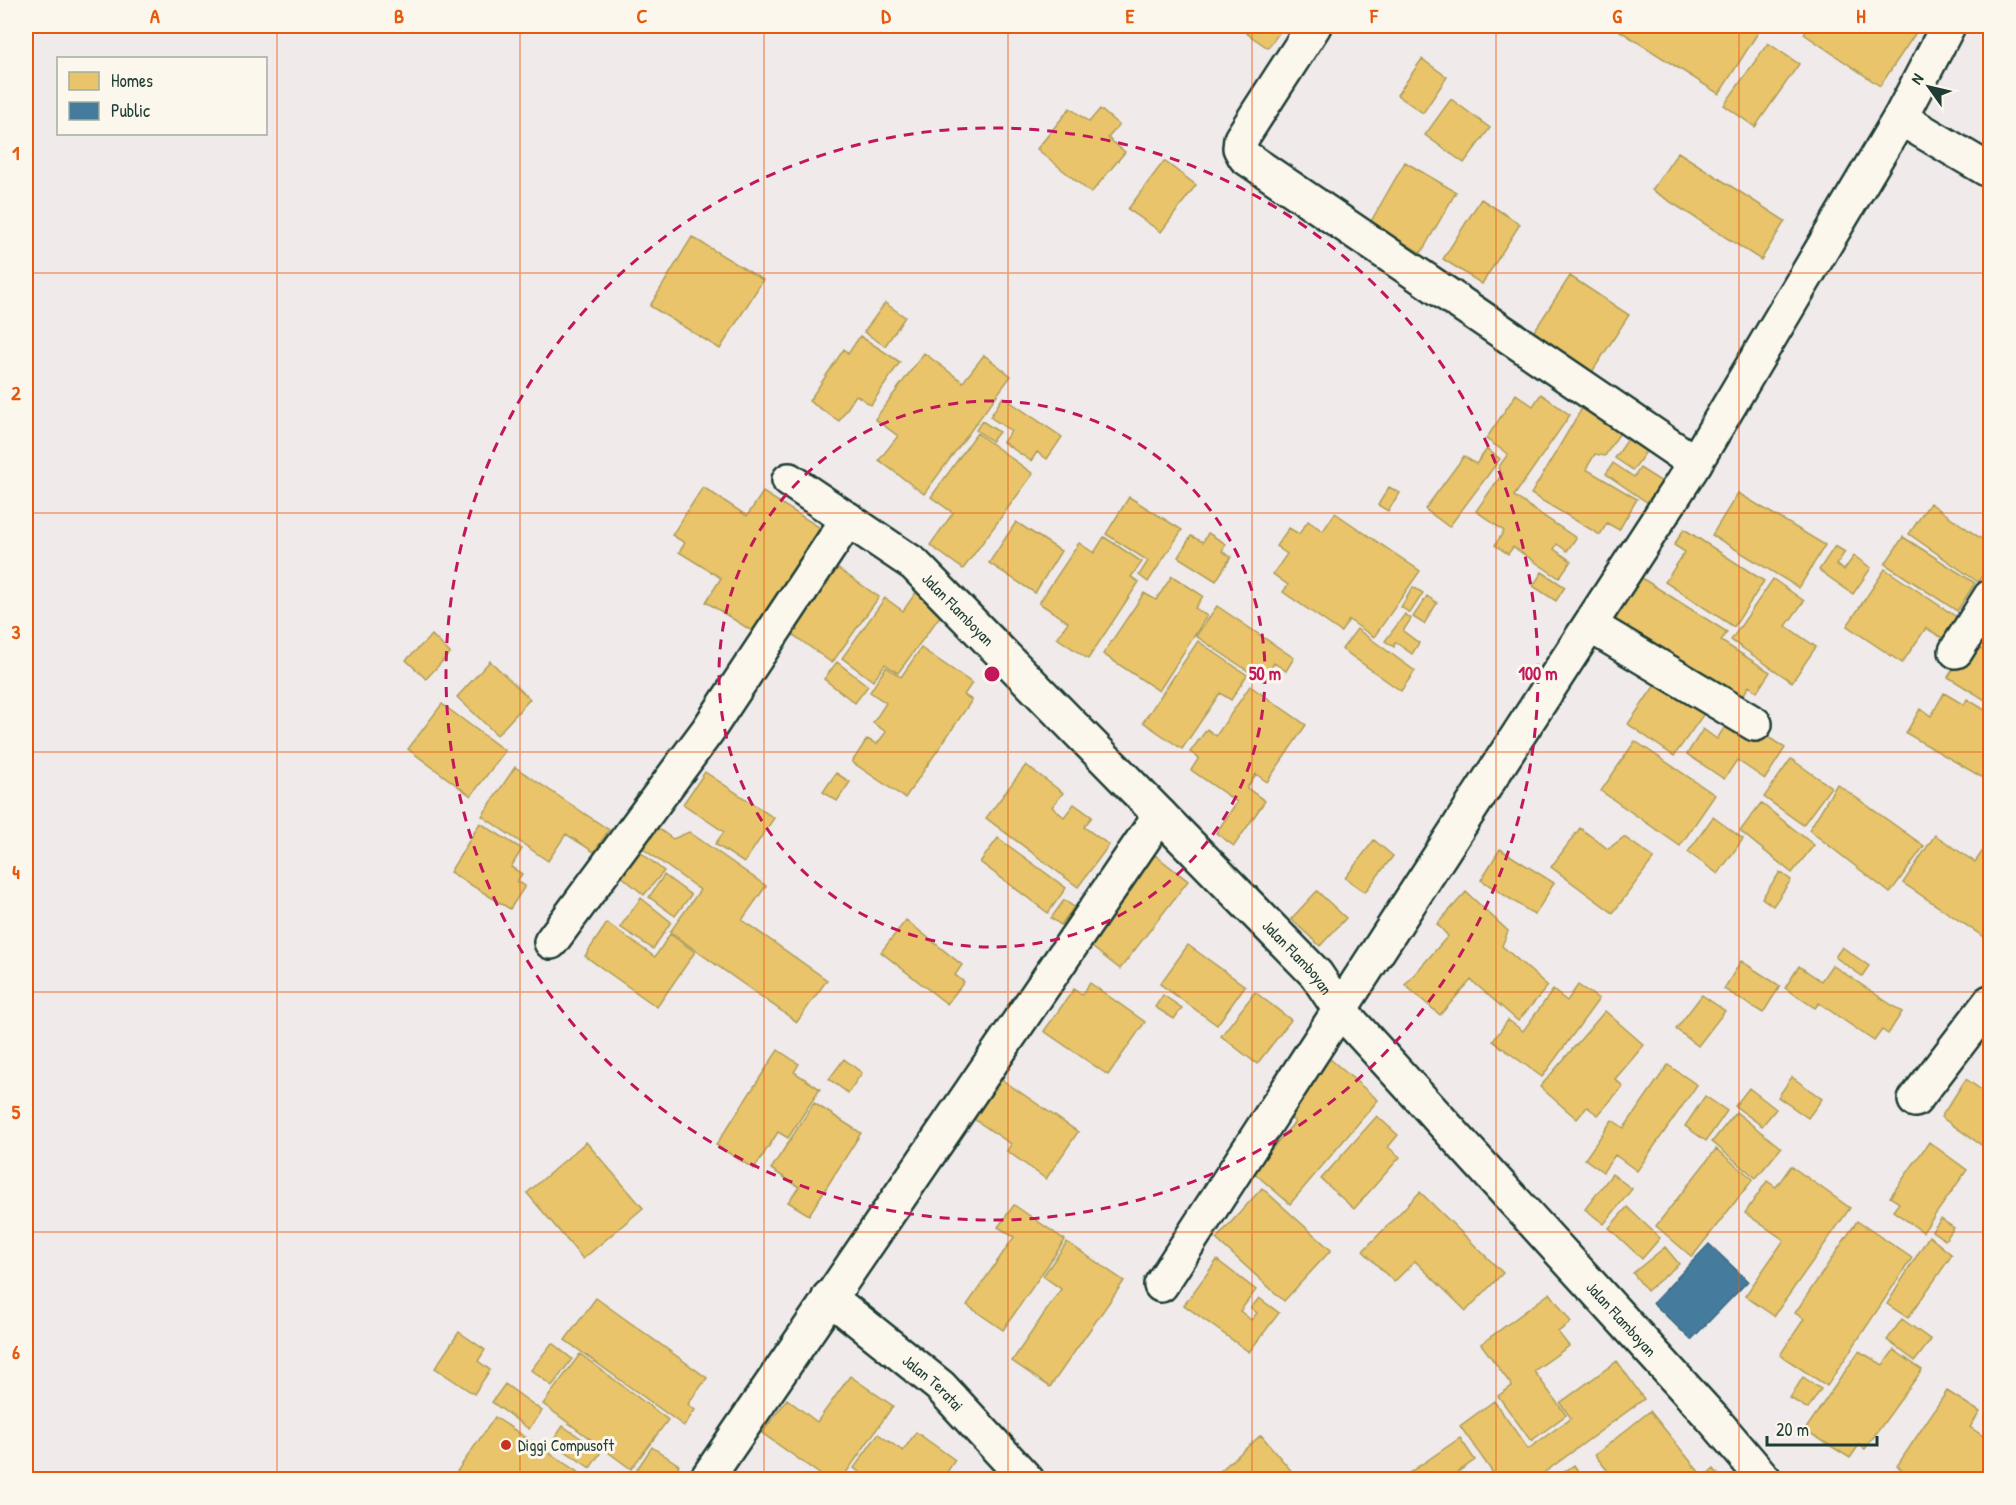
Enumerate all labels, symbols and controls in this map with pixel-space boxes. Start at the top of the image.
text: A [150,2,160,29]
text: B [394,2,404,29]
text: C [637,2,648,29]
text: D [881,2,891,29]
text: E [1126,2,1135,29]
text: F [1369,2,1379,29]
text: G [1612,2,1622,29]
text: H [1856,2,1866,29]
legend [57,57,267,135]
north arrow [1899,57,1959,117]
text: Homes [111,68,153,93]
text: N [1905,69,1928,88]
text: Public [111,98,150,123]
text: 1 [12,139,20,166]
text: 2 [11,379,21,406]
street label: Jalan Flamboyan [917,568,999,651]
text: 3 [12,618,21,645]
text: 50 m [1249,661,1281,686]
text: 100 m [1518,661,1558,686]
centre of rings [982,664,1002,684]
text: 4 [12,858,20,885]
street label: Jalan Flamboyan [1258,915,1338,999]
text: 5 [12,1098,21,1125]
street label: Jalan Flamboyan [1582,1276,1662,1361]
text: 6 [12,1338,20,1365]
street label: Jalan Teratai [898,1349,969,1416]
scale bar [1767,1409,1876,1447]
text: 20 m [1776,1417,1809,1442]
place label: Diggi Compusoft [518,1434,614,1456]
marker: Diggi Compusoft [499,1438,513,1452]

